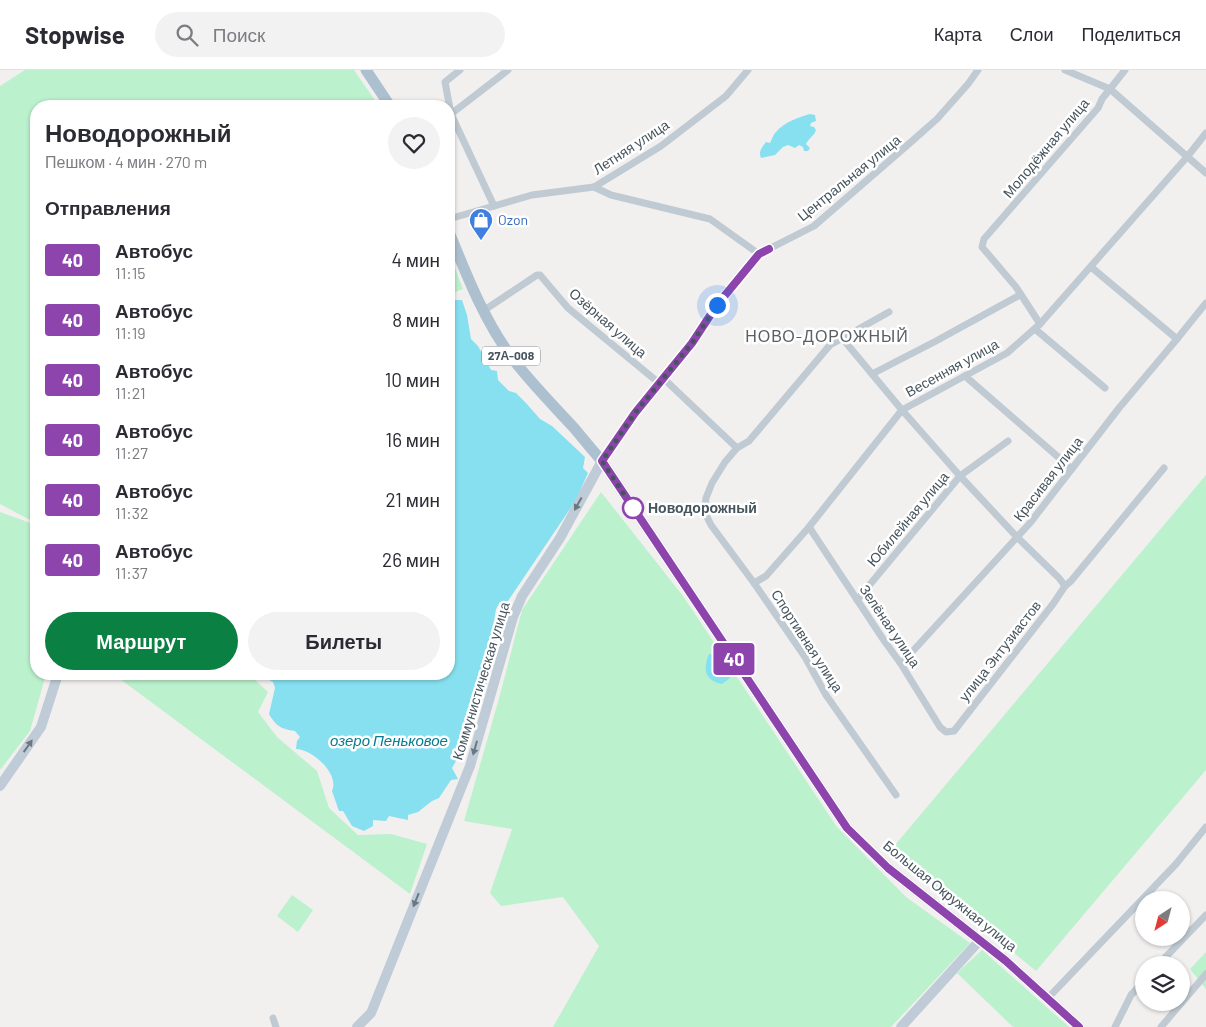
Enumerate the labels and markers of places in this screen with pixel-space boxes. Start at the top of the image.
shop icon: Ozon [468,207,494,241]
place label: Ozon [498,211,528,228]
marker: Новодорожный [622,497,644,519]
place label: Новодорожный [648,499,757,516]

